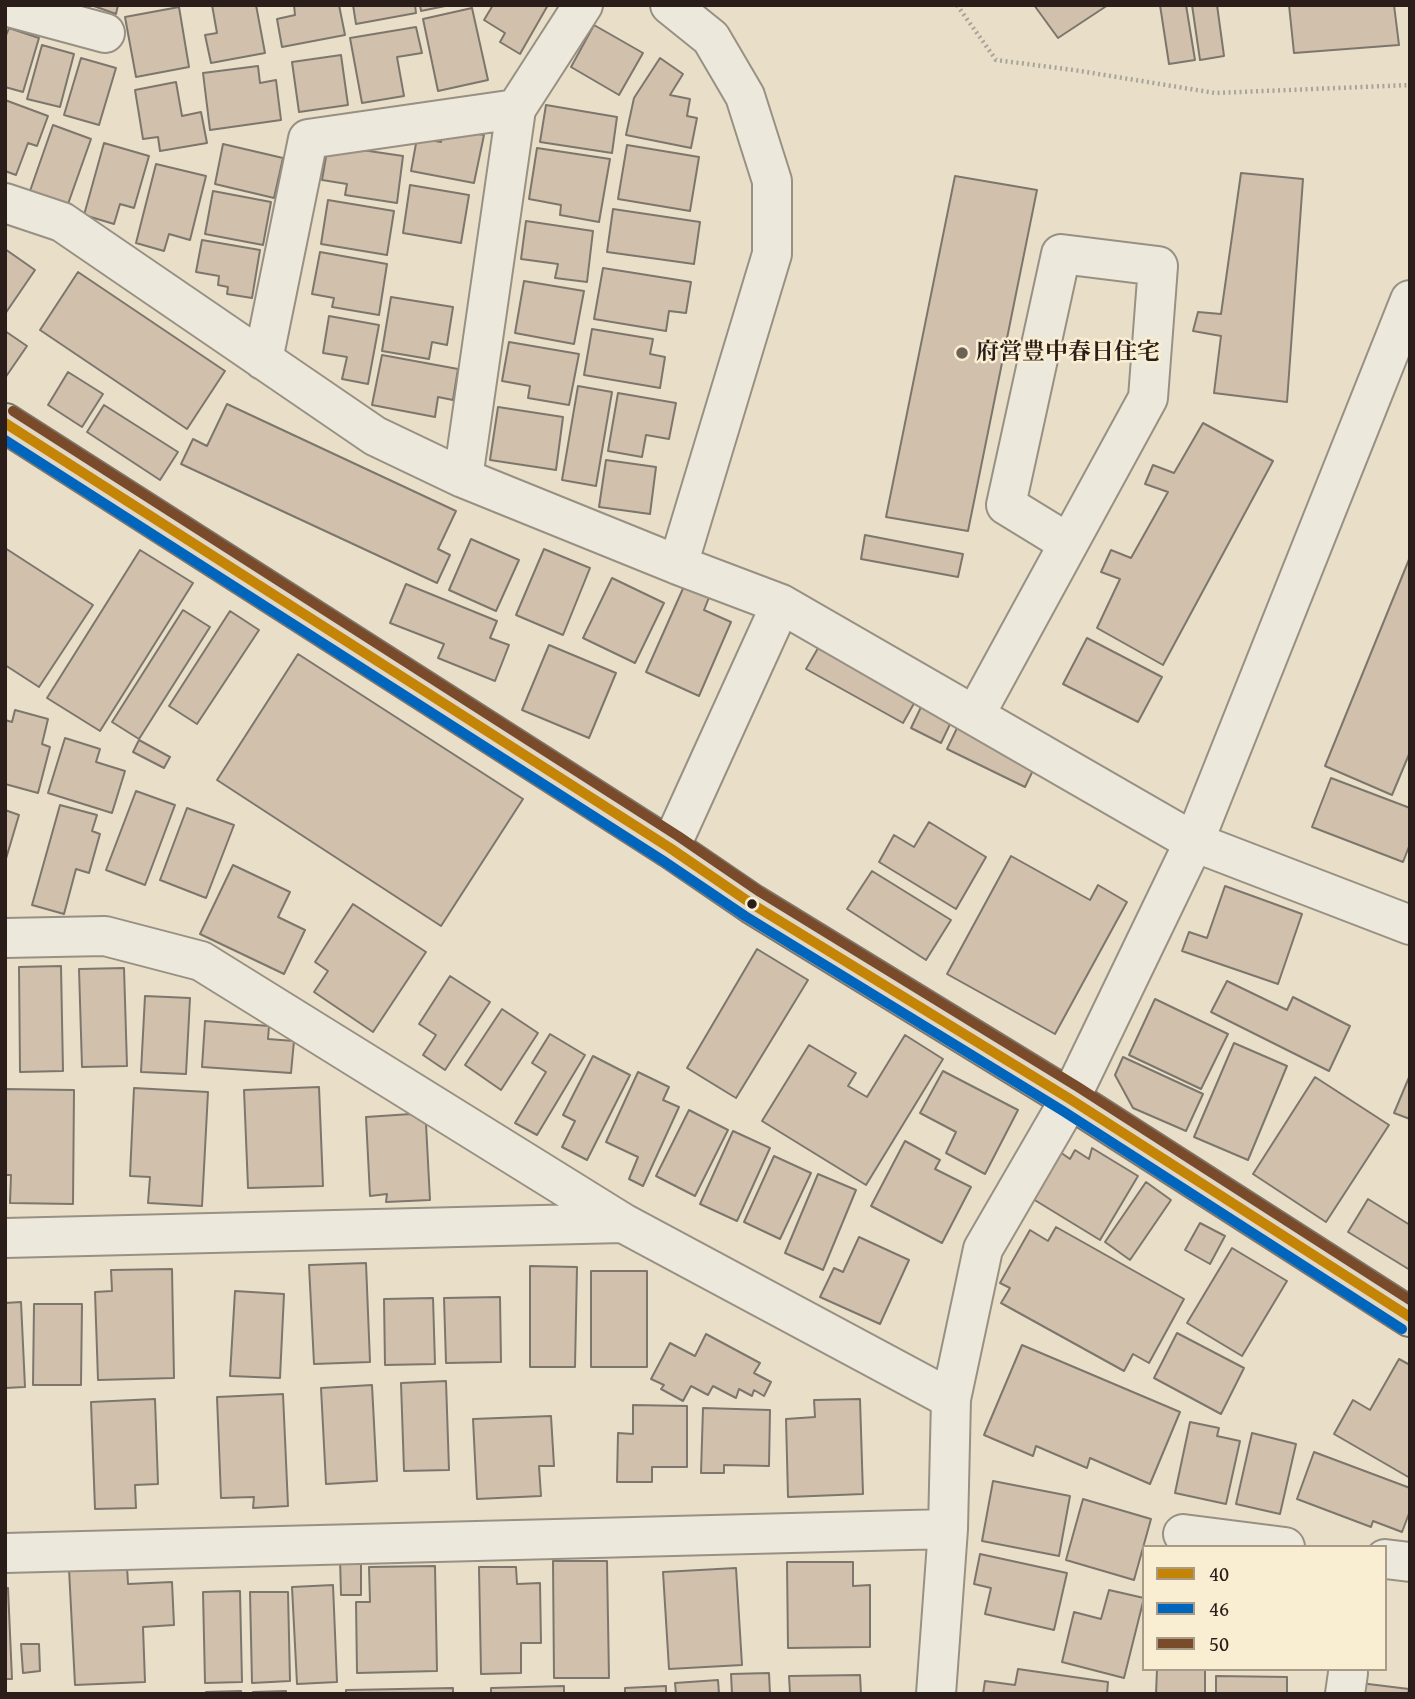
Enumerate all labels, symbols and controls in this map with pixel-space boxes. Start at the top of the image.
place label: 府営豊中春日住宅 [976,339,1160,367]
marker: 府営豊中春日住宅 [954,345,970,361]
unlabelled marker [745,897,759,911]
legend [1142,1545,1387,1671]
text: 40 [1209,1558,1229,1589]
text: 46 [1209,1593,1229,1624]
text: 50 [1209,1628,1229,1659]

